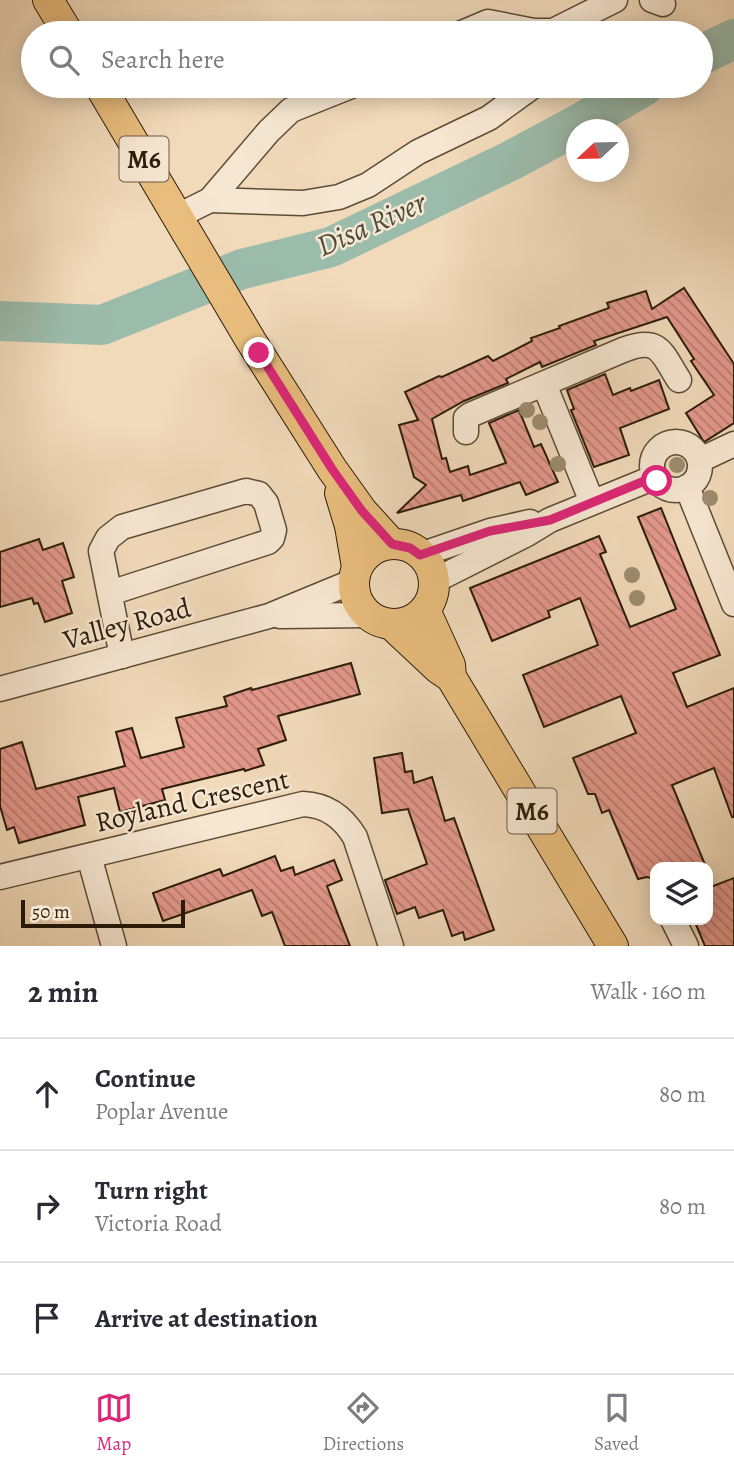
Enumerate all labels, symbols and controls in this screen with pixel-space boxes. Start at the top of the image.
search box [21,21,713,98]
icon: search [45,41,83,79]
text: Search here [101,42,225,77]
north arrow [566,119,629,182]
road number: M6 [120,136,168,182]
water label: Disa River [310,182,433,266]
route end [243,337,274,368]
route start [641,465,672,496]
street label: Valley Road [58,589,196,659]
street label: Royland Crescent [91,760,293,842]
road number: M6 [508,789,556,834]
map controls [650,862,713,925]
button: layers [650,862,713,925]
scale bar [21,897,186,929]
text: 50 m [32,899,70,925]
text: 2 min [28,972,98,1012]
text: Walk · 160 m [591,976,706,1007]
text: Continue [95,1061,196,1096]
icon: ahead [28,1075,66,1113]
text: 80 m [659,1079,706,1110]
text: Poplar Avenue [95,1096,228,1127]
text: Turn right [95,1173,208,1208]
icon: right [28,1187,66,1225]
text: 80 m [659,1191,706,1222]
text: Victoria Road [95,1208,222,1239]
icon: arrive [28,1299,66,1337]
text: Arrive at destination [95,1301,318,1336]
tab: Map [95,1389,133,1457]
tab: Directions [323,1389,404,1457]
tab: Saved [594,1389,639,1457]

